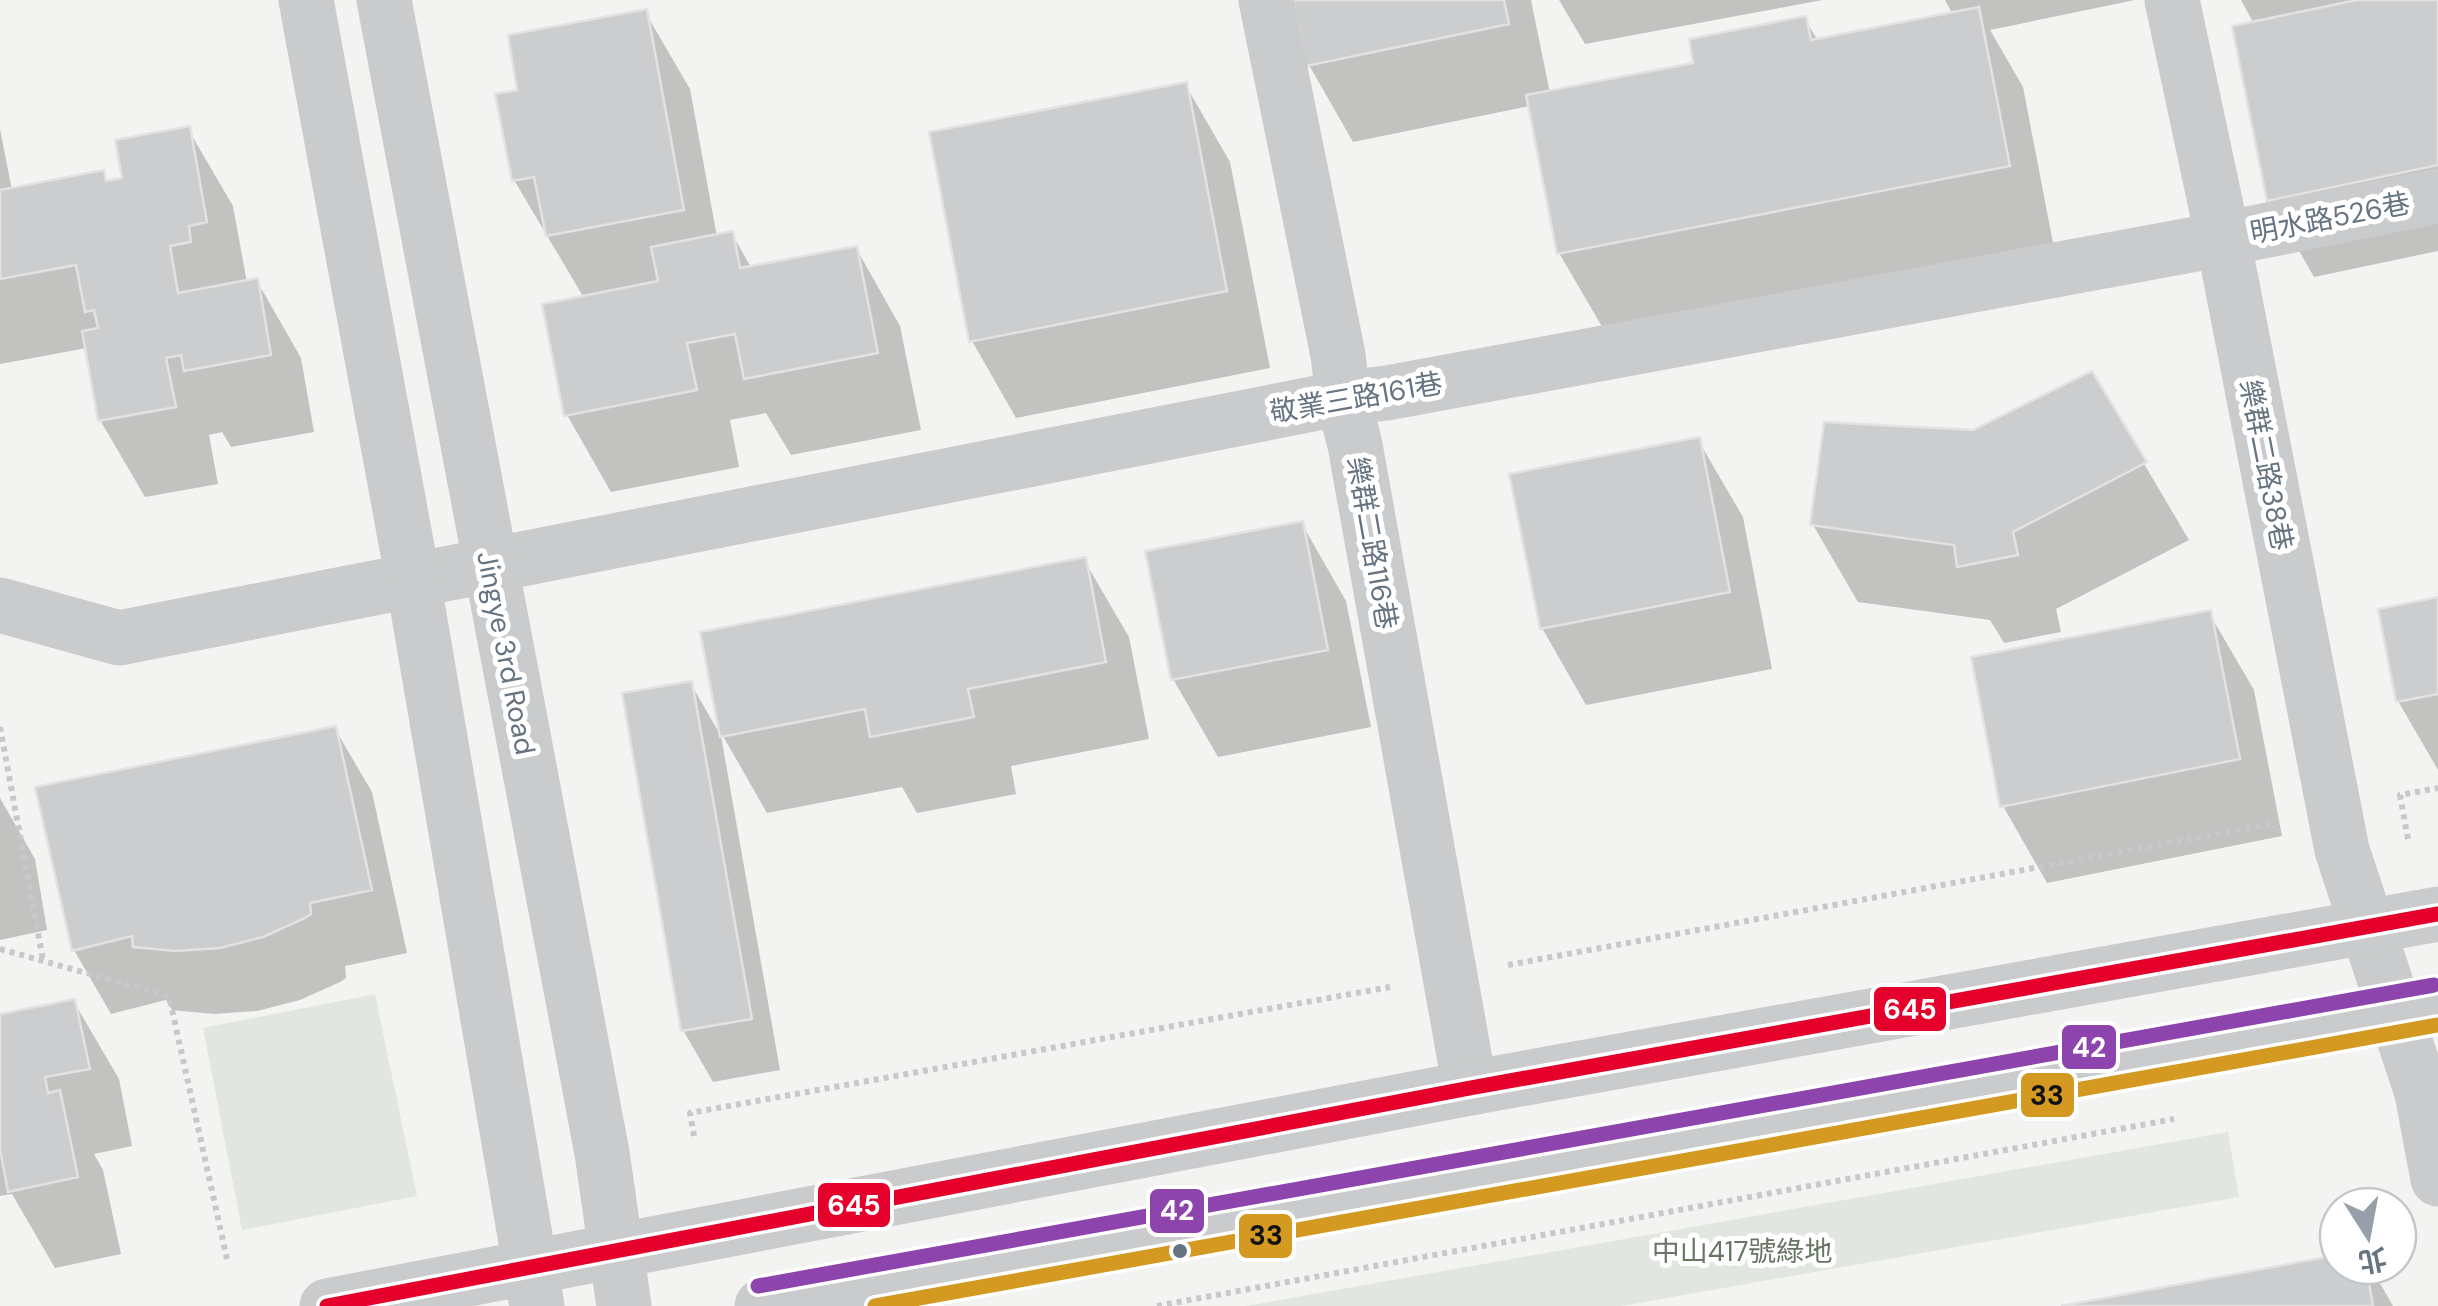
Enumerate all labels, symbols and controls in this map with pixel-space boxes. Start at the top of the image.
street label: 明水路526巷 [2247,184,2413,252]
street label: 敬業三路161巷 [1267,365,1445,431]
street label: 樂群二路38巷 [2231,376,2301,554]
street label: 樂群二路116巷 [1339,454,1405,632]
street label: Jingye 3rd Road [468,548,544,758]
line badge: 645 [1872,985,1948,1033]
text: 645 [1883,991,1937,1028]
line badge: 42 [2060,1023,2118,1071]
text: 42 [2072,1029,2106,1066]
line badge: 33 [2019,1071,2076,1119]
text: 33 [2030,1077,2064,1114]
line badge: 645 [816,1181,892,1229]
north arrow [2318,1186,2418,1286]
text: 645 [827,1187,881,1224]
line badge: 42 [1148,1187,1206,1235]
text: 42 [1160,1192,1194,1229]
line badge: 33 [1237,1212,1294,1260]
text: 33 [1249,1217,1283,1254]
park label: 中山417號綠地 [1652,1233,1832,1270]
text: 北 [2355,1239,2390,1281]
unlabelled marker [1170,1241,1190,1261]

